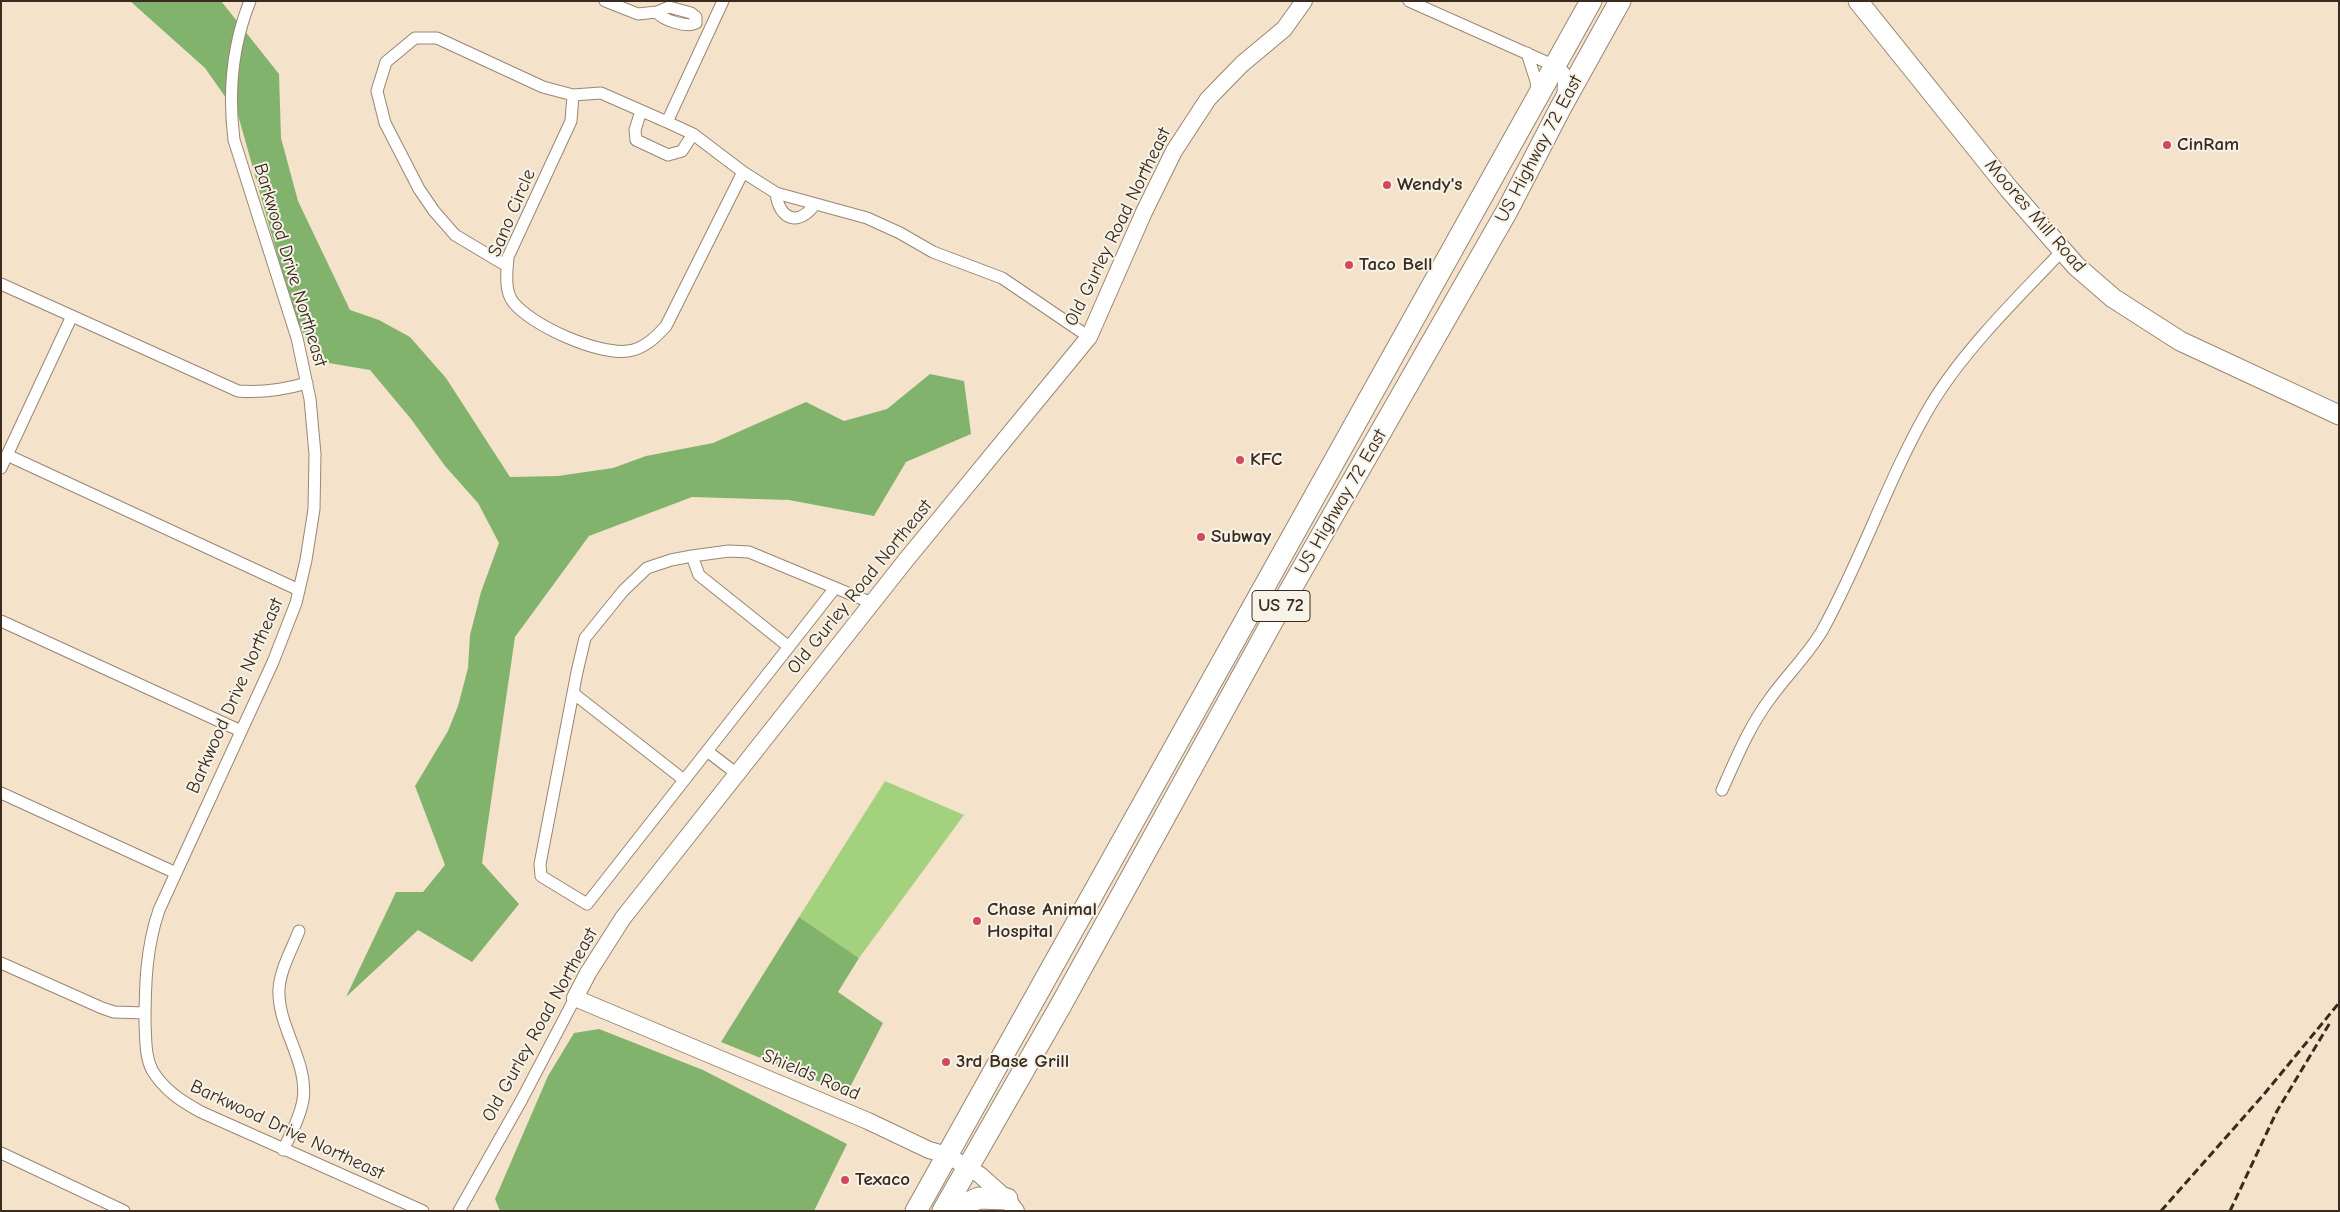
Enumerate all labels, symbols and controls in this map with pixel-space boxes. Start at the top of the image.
street label: US Highway 72 East [1490,71,1588,227]
street label: Old Gurley Road Northeast [1060,124,1176,330]
place label: CinRam [2177,134,2239,156]
marker: CinRam [2161,139,2173,151]
street label: Moores Mill Road [1980,155,2090,277]
street label: Barkwood Drive Northeast [248,161,332,369]
street label: Sano Circle [483,166,541,260]
place label: Wendy's [1397,174,1462,196]
marker: Wendy's [1381,179,1393,191]
place label: Taco Bell [1359,254,1433,276]
marker: Taco Bell [1343,259,1355,271]
street label: US Highway 72 East [1290,425,1392,579]
place label: KFC [1250,449,1282,471]
marker: KFC [1234,454,1246,466]
street label: Old Gurley Road Northeast [783,495,937,679]
place label: Subway [1211,526,1271,548]
marker: Subway [1195,531,1207,543]
road number: US 72 [1252,590,1310,622]
street label: Barkwood Drive Northeast [182,595,288,797]
place label: Chase Animal Hospital [987,899,1097,943]
marker: Chase Animal Hospital [971,915,983,927]
street label: Old Gurley Road Northeast [477,924,603,1126]
street label: Shields Road [759,1044,863,1106]
place label: 3rd Base Grill [956,1051,1069,1073]
marker: 3rd Base Grill [940,1056,952,1068]
street label: Barkwood Drive Northeast [186,1075,388,1185]
place label: Texaco [855,1169,910,1191]
marker: Texaco [839,1174,851,1186]

